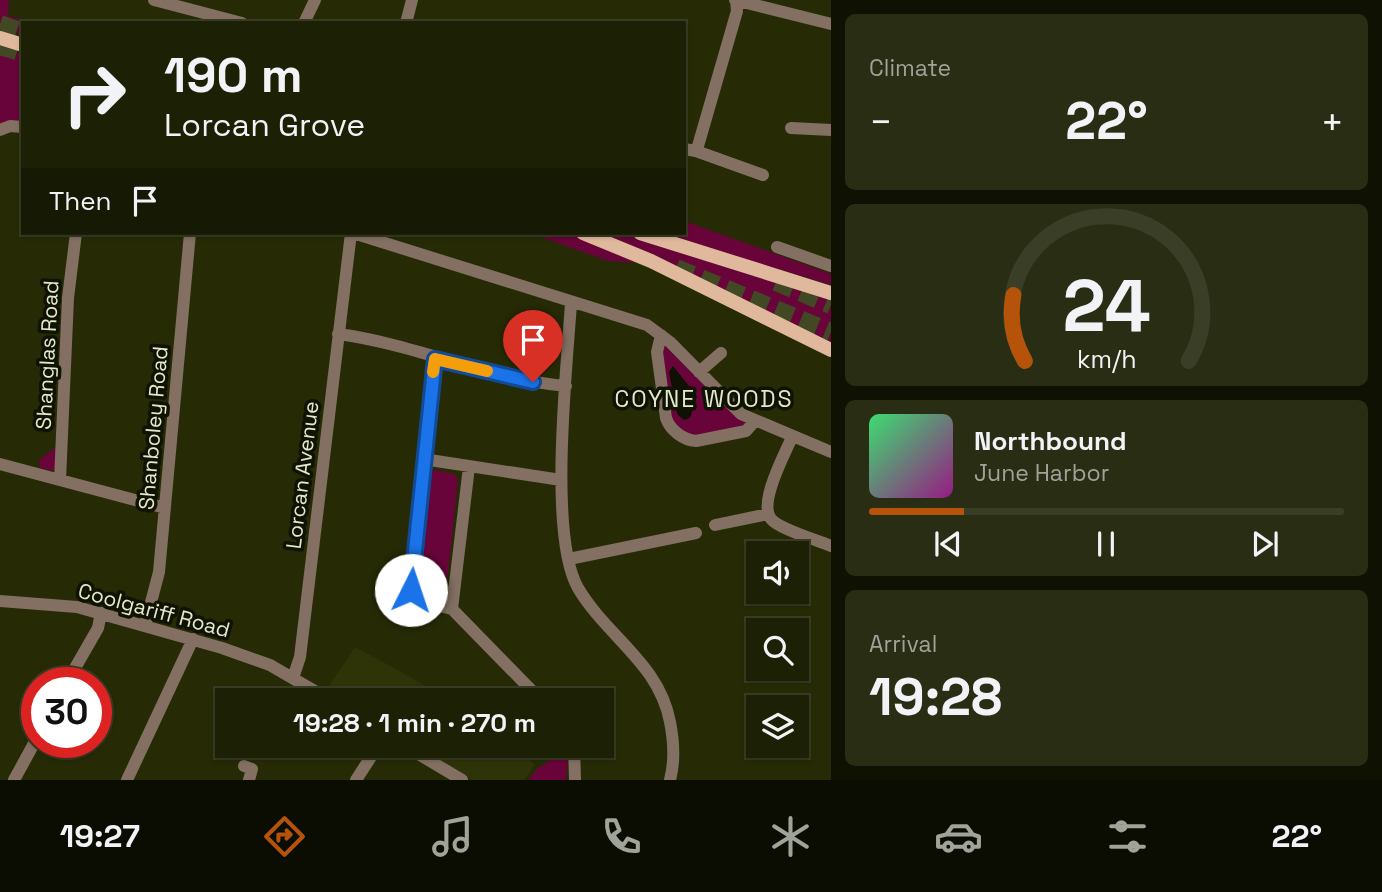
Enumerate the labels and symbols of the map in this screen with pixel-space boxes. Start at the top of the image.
street label: Shanglas Road [30,280,64,430]
pin [503,310,563,382]
street label: Shanboley Road [132,345,174,511]
district label: COYNE WOODS [614,384,794,414]
street label: Lorcan Avenue [280,400,324,550]
position arrow [374,553,448,627]
street label: Coolgariff Road [75,577,233,643]
speed limit sign: 30 [21,667,112,758]

